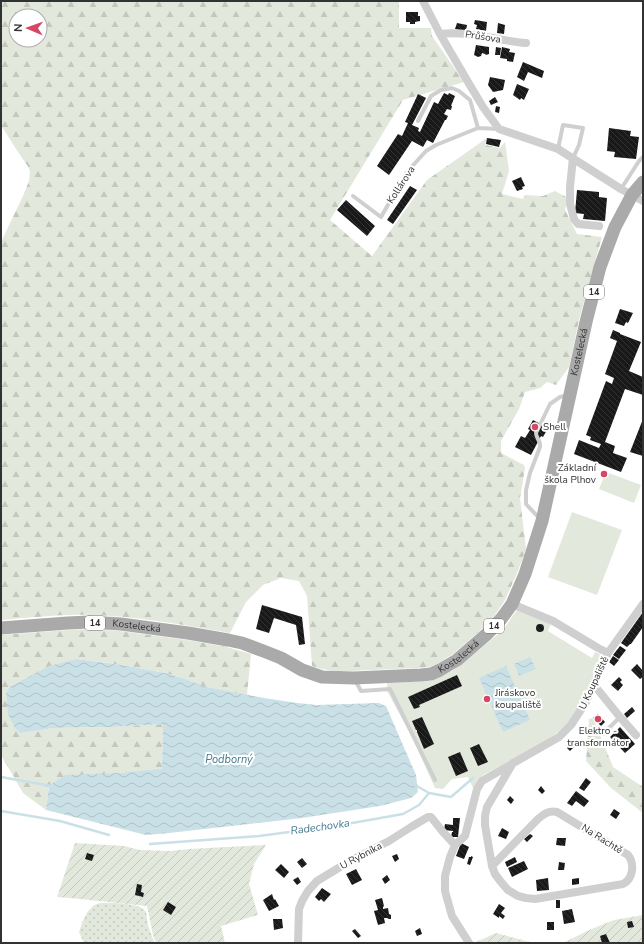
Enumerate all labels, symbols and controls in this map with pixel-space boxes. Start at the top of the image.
north arrow [8,8,48,48]
text: N [11,23,26,32]
street label: Průšova [464,27,502,47]
street label: Kollárova [384,163,418,207]
road number: 14 [584,285,604,299]
street label: Kostelecká [567,327,591,377]
place label: Shell [543,420,566,434]
marker: Shell [530,422,540,432]
place label: Základní škola Plhov [544,461,597,487]
marker: Základní škola Plhov [599,469,609,479]
road number: 14 [85,616,105,630]
street label: Kostelecká [112,616,162,636]
road number: 14 [484,619,504,633]
street label: Kostelecká [435,637,482,677]
street label: U Koupaliště [576,654,612,712]
place label: Jiráskovo koupaliště [494,686,541,712]
marker: Jiráskovo koupaliště [482,694,492,704]
marker: Elektro - transformátor [593,714,603,724]
place label: Elektro - transformátor [567,724,629,750]
water label: Podborný [205,752,253,767]
water label: Radechovka [289,815,351,839]
street label: Na Rachtě [579,821,625,857]
street label: U Rybníka [337,839,385,873]

